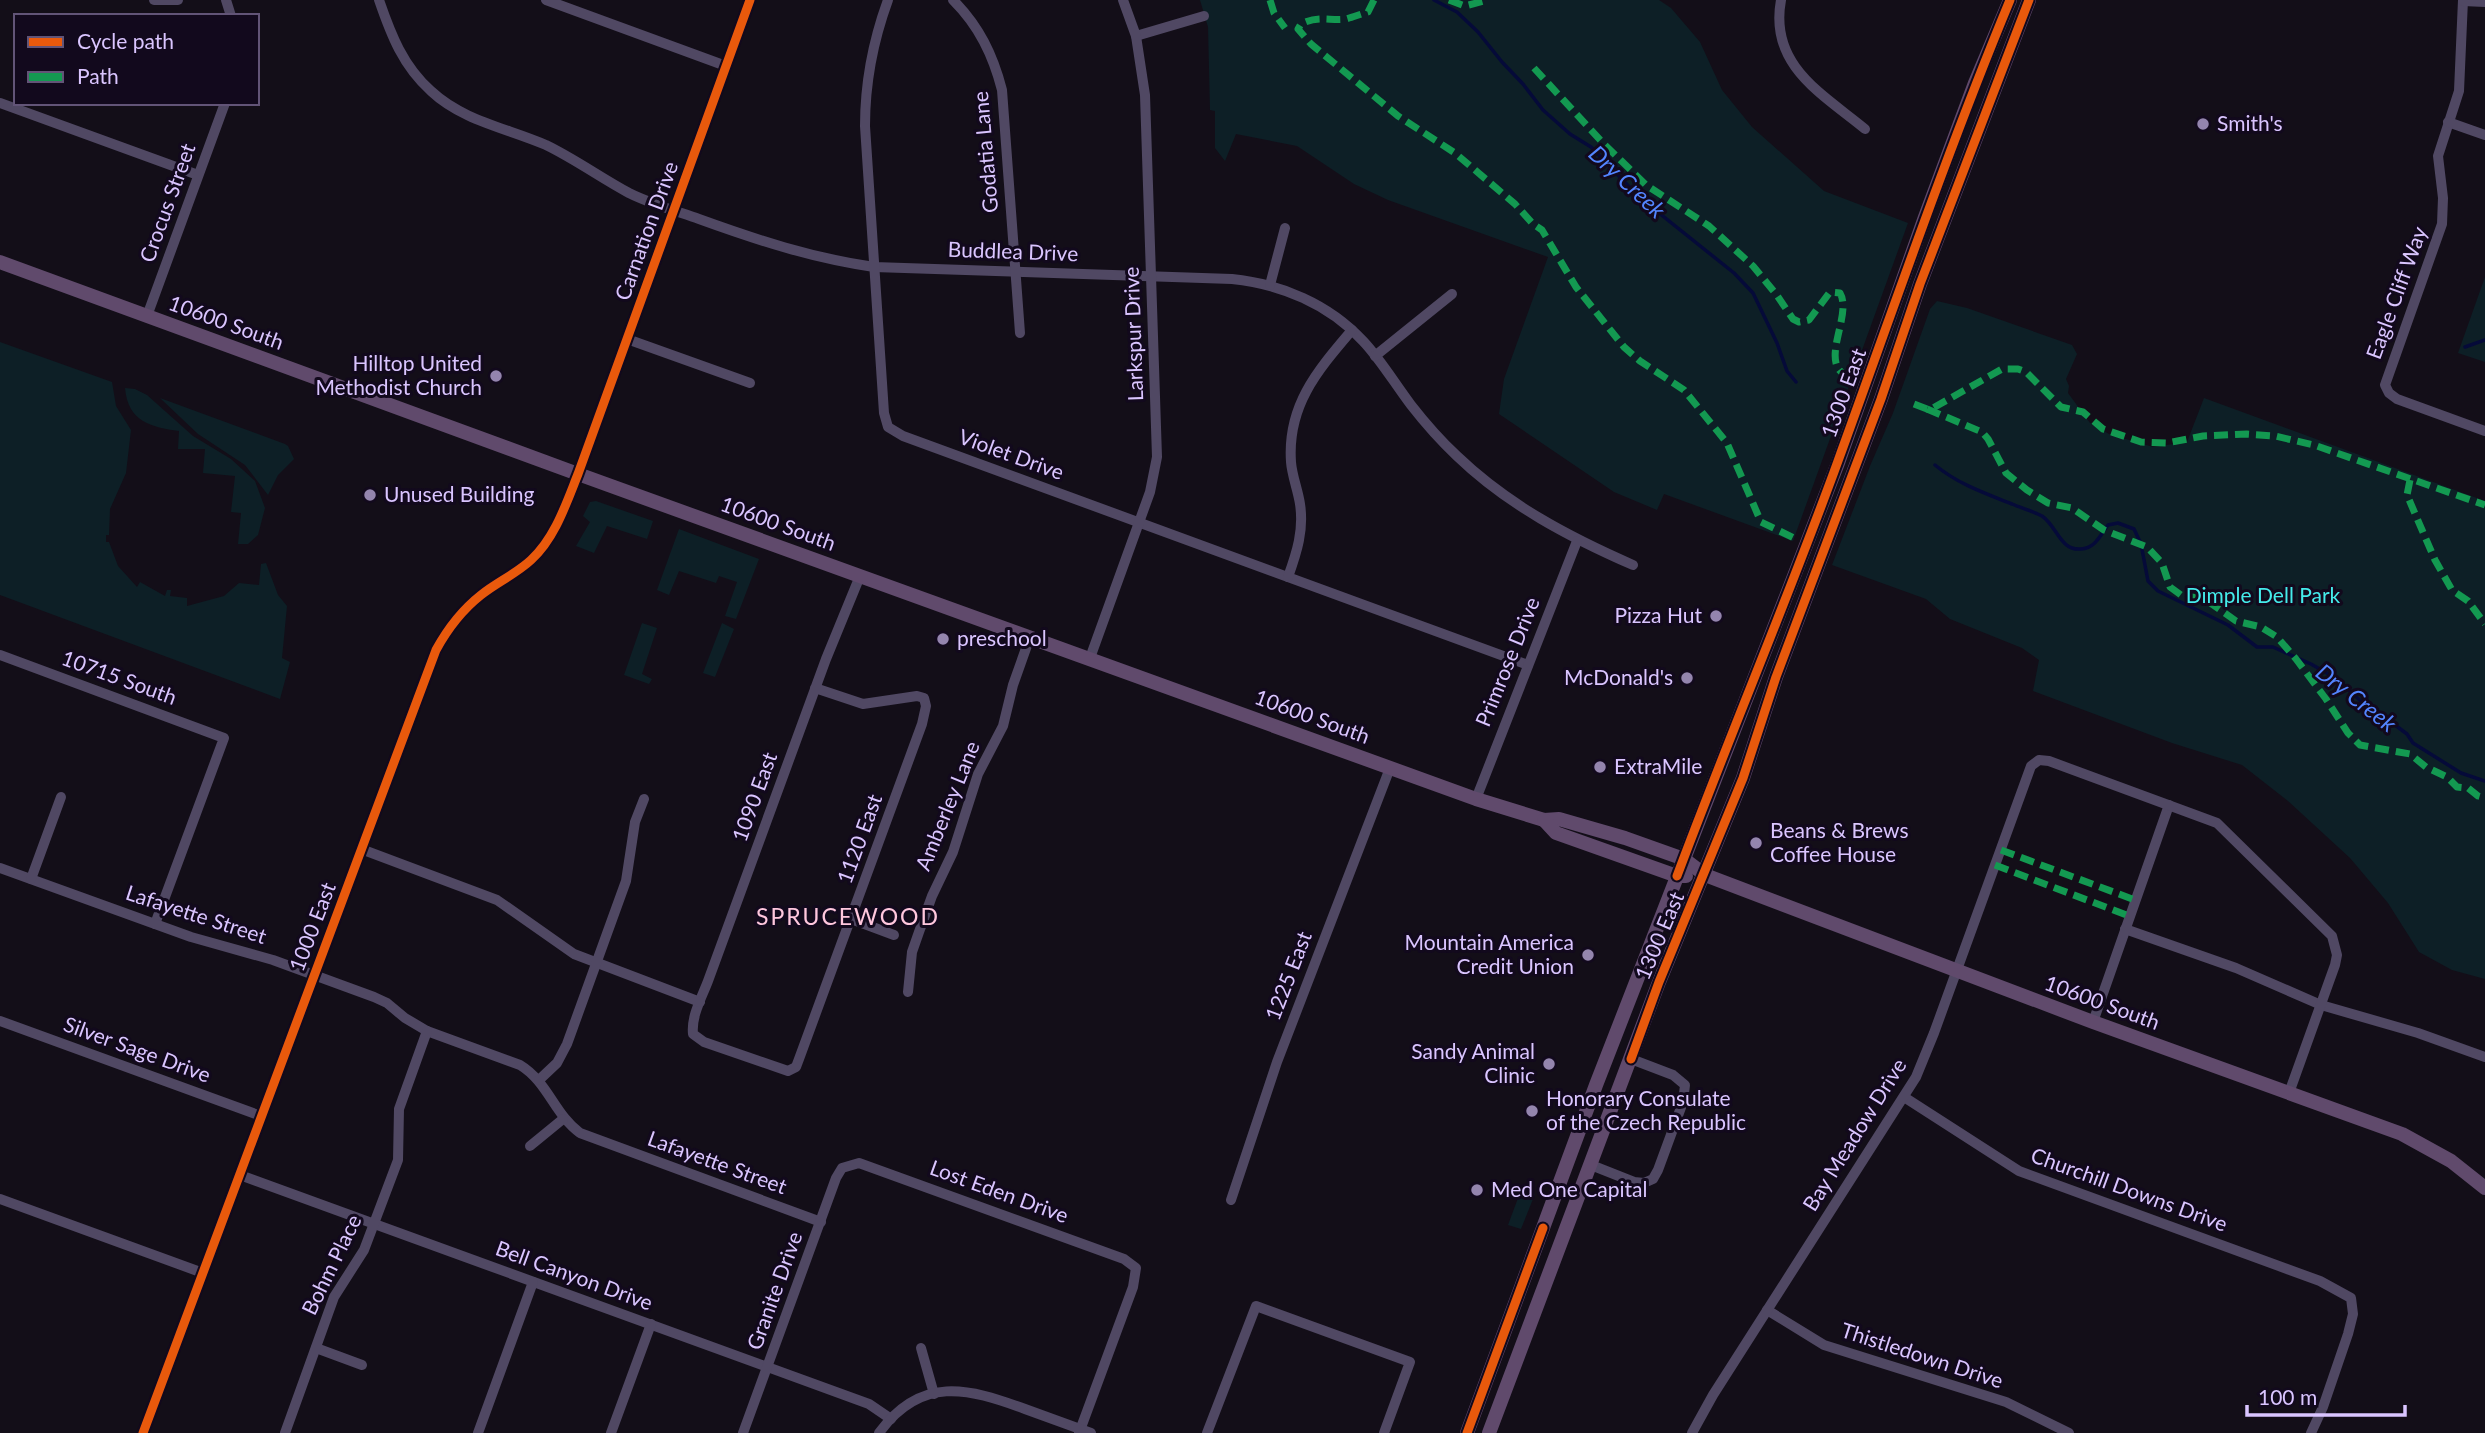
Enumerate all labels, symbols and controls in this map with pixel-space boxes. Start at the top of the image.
legend [14,14,259,105]
text: Cycle path [77,28,174,53]
text: Path [77,63,119,88]
street label: Godatia Lane [967,90,1002,214]
place label: Smith's [2217,110,2283,135]
marker: Smith's [2195,116,2211,132]
street label: Crocus Street [134,139,200,265]
water label: Dry Creek [1584,139,1673,224]
street label: Carnation Drive [609,158,682,303]
street label: Eagle Cliff Way [2360,223,2431,362]
street label: Buddlea Drive [947,236,1079,265]
street label: Larkspur Drive [1118,266,1147,402]
street label: 10600 South [166,289,287,354]
street label: 1300 East [1815,344,1870,441]
place label: Hilltop United Methodist Church [315,350,482,399]
marker: Hilltop United Methodist Church [488,368,504,384]
street label: Violet Drive [956,423,1068,484]
place label: Unused Building [384,481,534,506]
marker: Unused Building [362,487,378,503]
street label: 10600 South [718,490,839,555]
park label: Dimple Dell Park [2186,582,2341,607]
street label: Primrose Drive [1469,593,1544,730]
place label: Pizza Hut [1615,602,1702,627]
marker: Pizza Hut [1708,608,1724,624]
place label: preschool [957,625,1047,650]
marker: preschool [935,631,951,647]
street label: 10715 South [59,644,180,709]
water label: Dry Creek [2311,657,2403,738]
place label: McDonald's [1564,664,1673,689]
marker: McDonald's [1679,670,1695,686]
street label: 10600 South [1252,683,1373,748]
street label: Amberley Lane [909,737,984,874]
street label: 1090 East [726,748,781,845]
place label: ExtraMile [1614,753,1702,778]
marker: ExtraMile [1592,759,1608,775]
street label: 1120 East [831,790,886,887]
place label: Beans & Brews Coffee House [1770,817,1909,866]
marker: Beans & Brews Coffee House [1748,835,1764,851]
street label: 1000 East [283,878,340,974]
street label: Lafayette Street [123,879,270,948]
street label: 1300 East [1629,887,1689,983]
district label: SPRUCEWOOD [756,902,940,930]
street label: 1225 East [1259,927,1316,1023]
place label: Mountain America Credit Union [1405,929,1574,978]
marker: Mountain America Credit Union [1580,947,1596,963]
street label: 10600 South [2042,969,2163,1034]
street label: Silver Sage Drive [61,1010,214,1087]
place label: Sandy Animal Clinic [1411,1038,1535,1087]
street label: Bay Meadow Drive [1797,1053,1911,1215]
marker: Sandy Animal Clinic [1541,1056,1557,1072]
place label: Honorary Consulate of the Czech Republic [1546,1085,1746,1134]
marker: Honorary Consulate of the Czech Republic [1524,1103,1540,1119]
street label: Lafayette Street [645,1125,791,1198]
street label: Churchill Downs Drive [2028,1141,2231,1236]
street label: Lost Eden Drive [927,1154,1072,1227]
place label: Med One Capital [1491,1176,1647,1201]
marker: Med One Capital [1469,1182,1485,1198]
street label: Bohm Place [296,1210,366,1319]
street label: Granite Drive [741,1228,807,1353]
street label: Bell Canyon Drive [493,1235,656,1315]
street label: Thistledown Drive [1838,1317,2007,1393]
scale bar [2247,1374,2404,1418]
text: 100 m [2258,1384,2317,1409]

